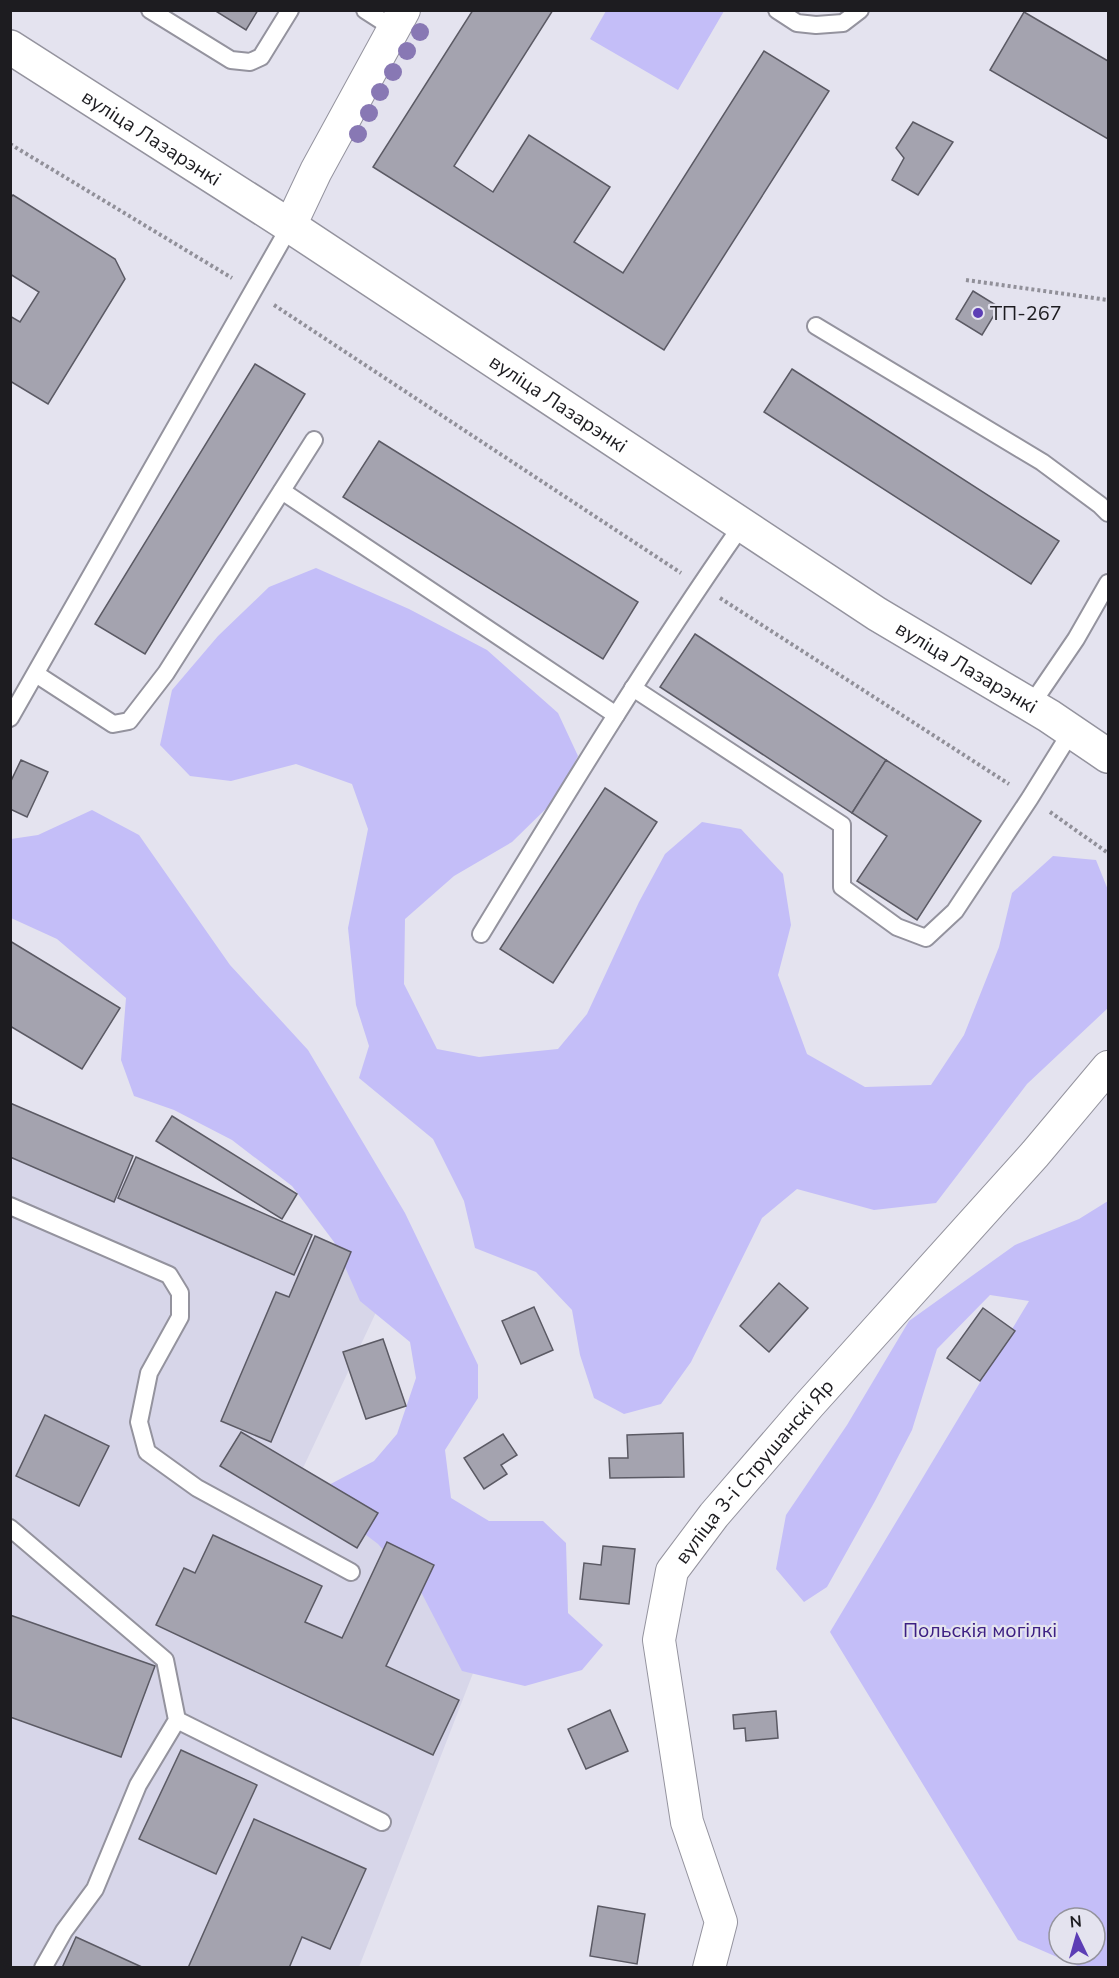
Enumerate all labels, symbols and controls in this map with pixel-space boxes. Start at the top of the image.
street label: вуліца Лазарэнкі [77,83,226,192]
place label: ТП-267 [990,300,1062,327]
marker: ТП-267 [971,306,985,320]
street label: вуліца Лазарэнкі [484,348,632,459]
street label: вуліца Лазарэнкі [890,615,1042,720]
street label: вуліца 3-і Струшанскі Яр [669,1373,840,1569]
park label: Польскія могілкі [903,1617,1057,1644]
north arrow [1047,1906,1107,1966]
text: N [1069,1911,1083,1934]

